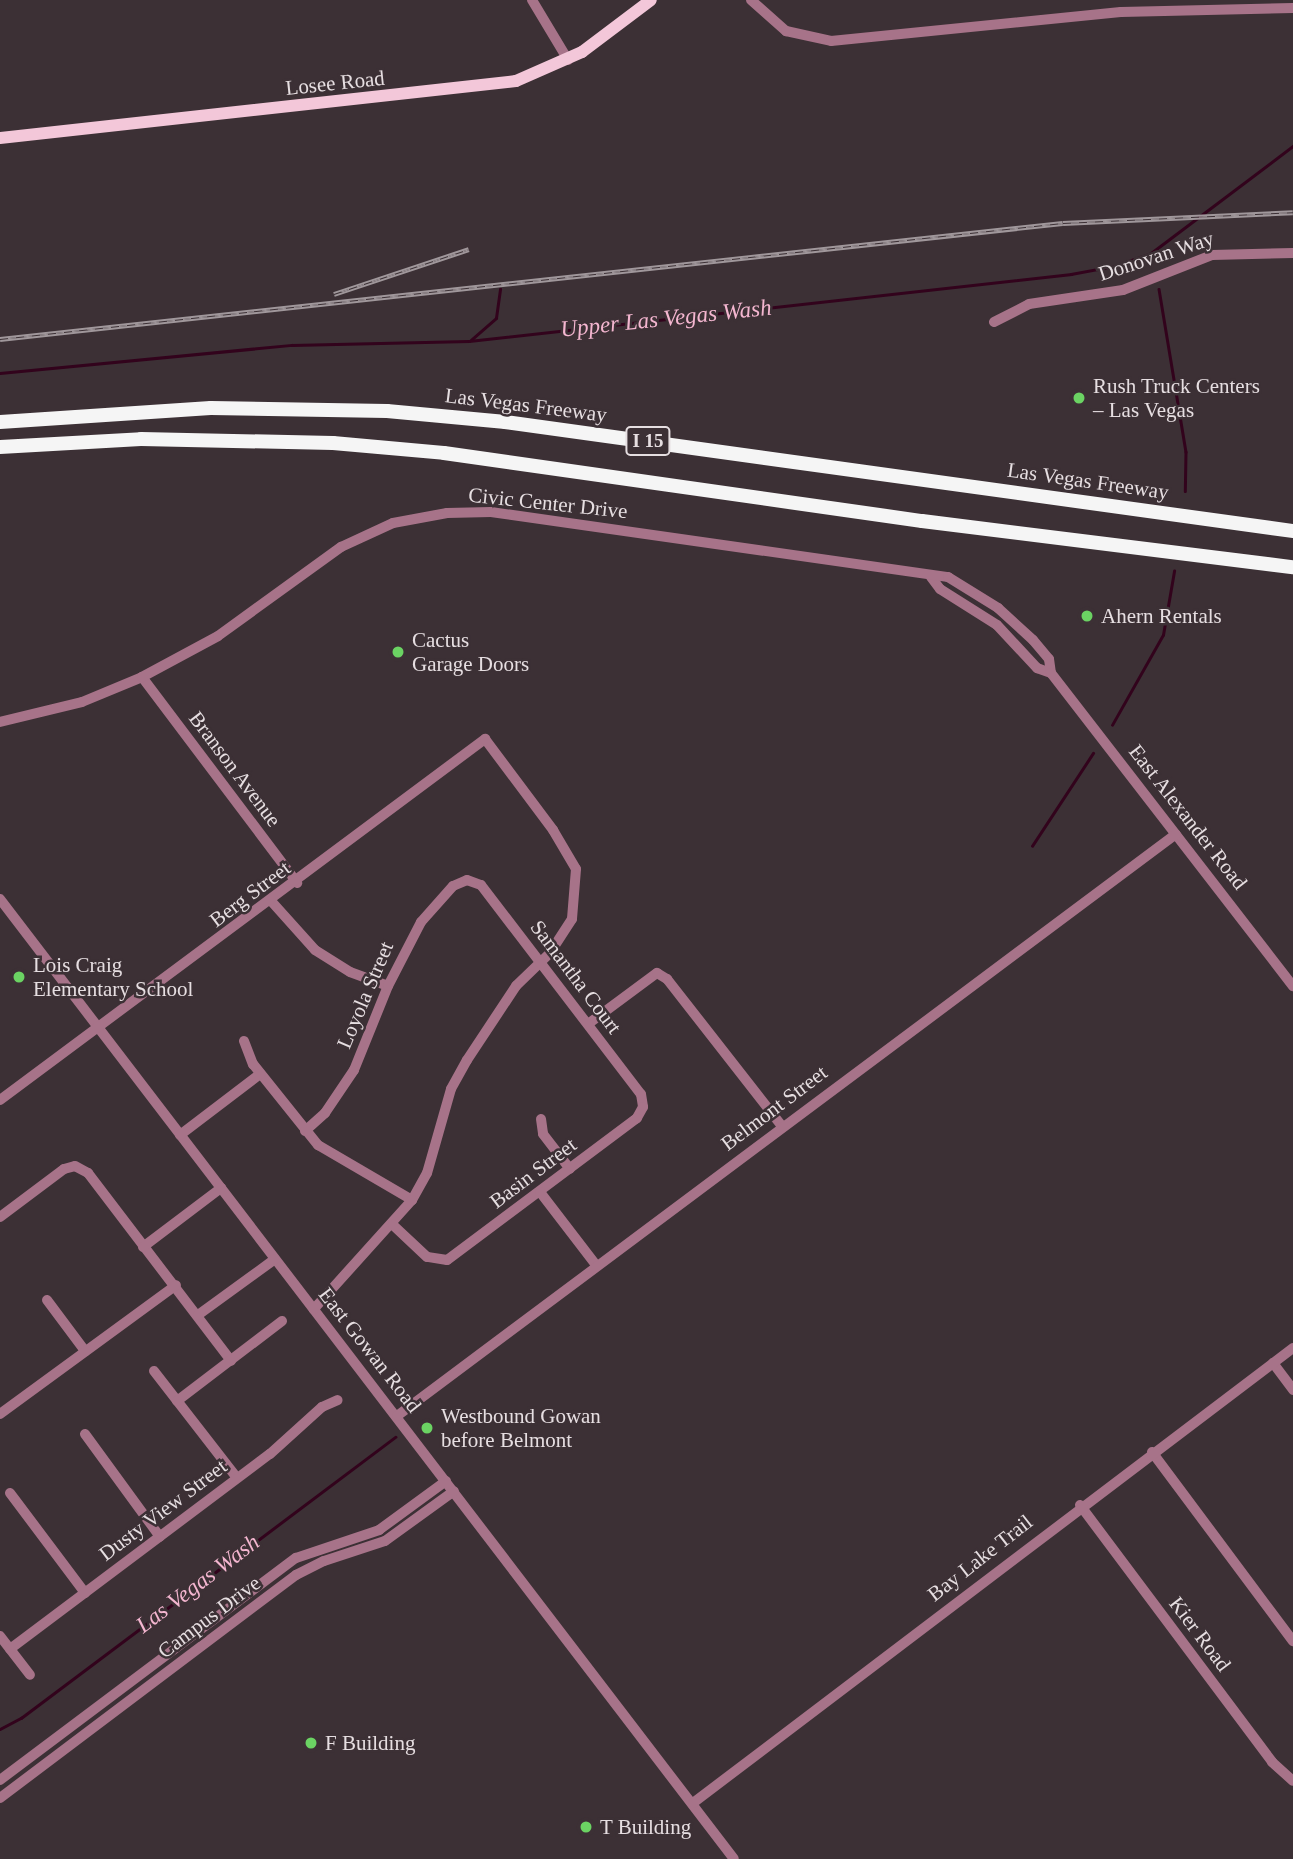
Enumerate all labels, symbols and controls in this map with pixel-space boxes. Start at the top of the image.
street label: Losee Road [284,65,386,101]
street label: Donovan Way [1095,225,1217,287]
water label: Upper Las Vegas Wash [559,294,773,344]
place label: Rush Truck Centers – Las Vegas [1093,373,1260,423]
street label: Las Vegas Freeway [443,383,609,427]
marker: Rush Truck Centers – Las Vegas [1071,390,1087,406]
road number: I 15 [625,426,671,456]
street label: Las Vegas Freeway [1005,457,1171,505]
street label: Civic Center Drive [467,482,629,524]
place label: Ahern Rentals [1101,603,1222,629]
marker: Ahern Rentals [1079,608,1095,624]
place label: Cactus Garage Doors [412,627,529,677]
marker: Cactus Garage Doors [390,644,406,660]
street label: Branson Avenue [183,706,287,832]
street label: East Alexander Road [1123,739,1253,895]
street label: Berg Street [205,855,295,933]
street label: Samantha Court [525,915,627,1039]
street label: Loyola Street [331,938,399,1052]
place label: Lois Craig Elementary School [33,952,193,1002]
marker: Lois Craig Elementary School [11,969,27,985]
street label: Belmont Street [716,1060,832,1156]
street label: Basin Street [485,1132,581,1214]
street label: East Gowan Road [313,1282,427,1418]
place label: Westbound Gowan before Belmont [441,1403,601,1453]
marker: Westbound Gowan before Belmont [419,1420,435,1436]
street label: Dusty View Street [94,1454,232,1566]
street label: Bay Lake Trail [922,1509,1038,1607]
water label: Las Vegas Wash [131,1529,265,1639]
street label: Campus Drive [153,1570,265,1664]
street label: Kier Road [1164,1592,1236,1676]
place label: F Building [325,1730,415,1756]
marker: F Building [303,1735,319,1751]
place label: T Building [600,1814,692,1840]
marker: T Building [578,1819,594,1835]

